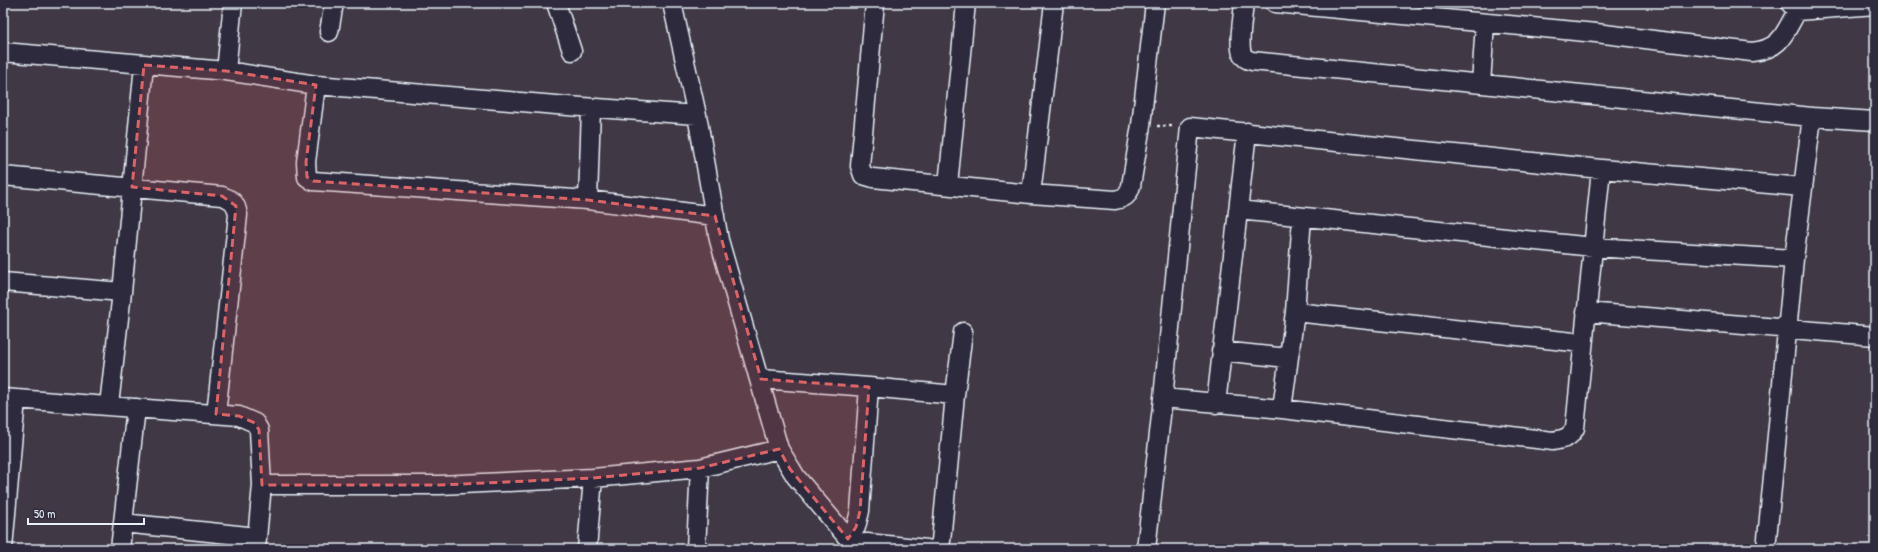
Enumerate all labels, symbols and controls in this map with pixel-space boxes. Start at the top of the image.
scale bar [28,500,144,526]
text: 50 m [34,505,55,522]

